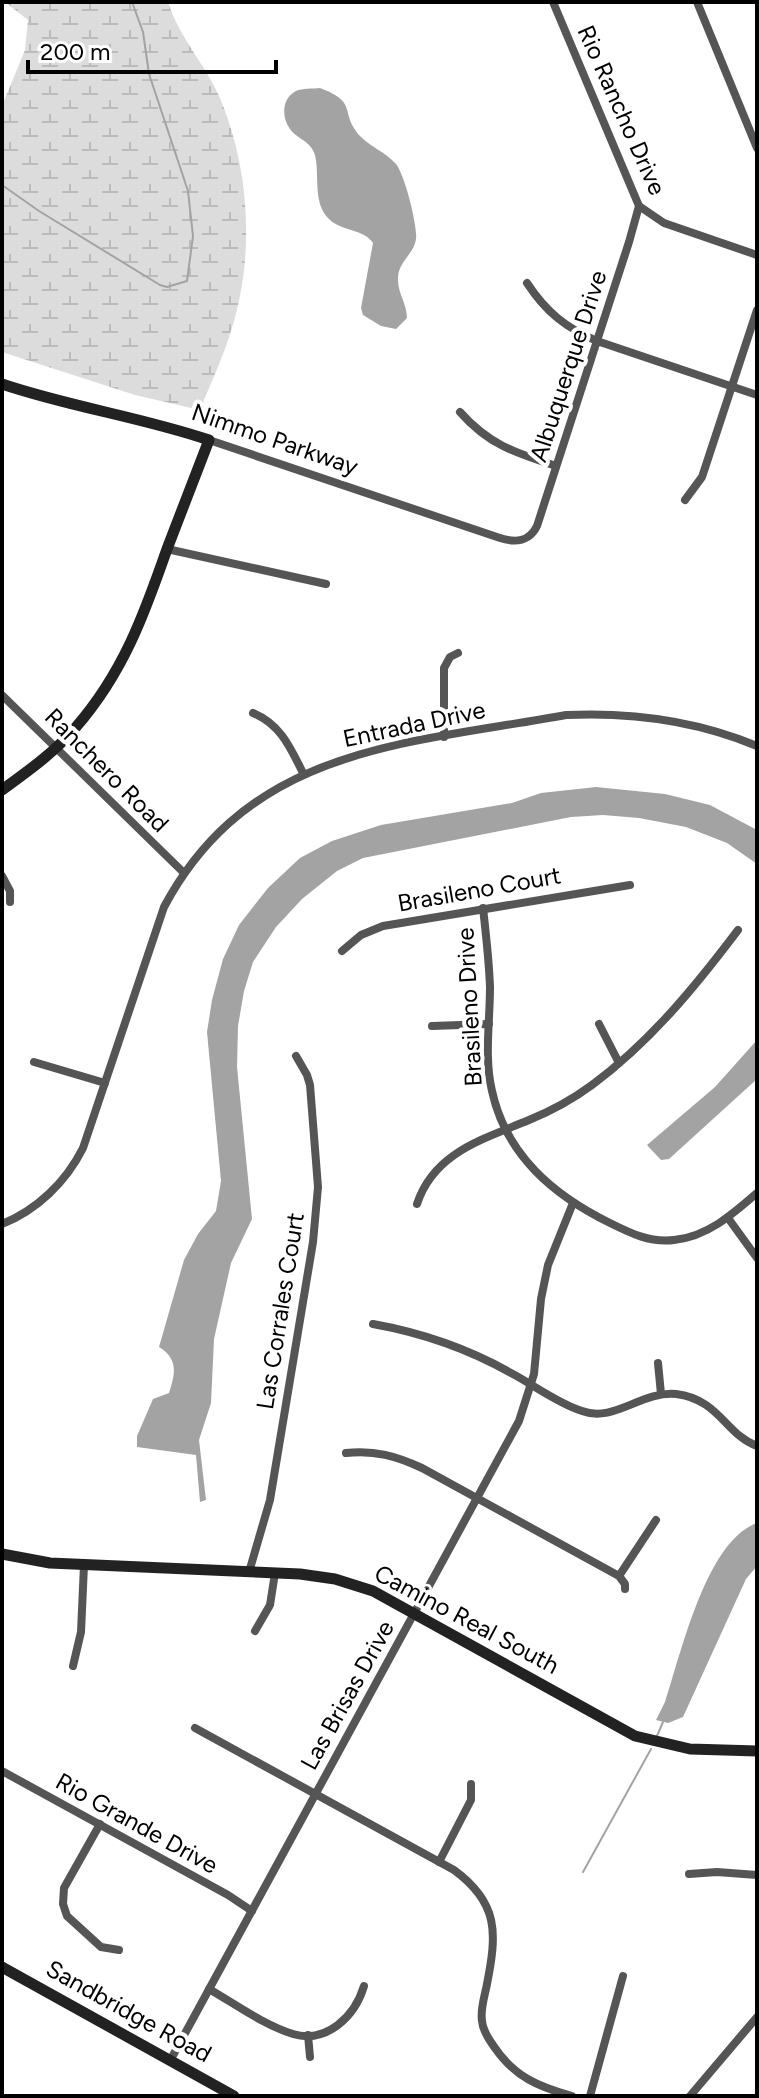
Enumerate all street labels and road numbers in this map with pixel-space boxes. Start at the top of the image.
street label: Rio Rancho Drive [572,21,672,199]
street label: Albuquerque Drive [523,267,613,465]
street label: Nimmo Parkway [188,397,362,481]
street label: Entrada Drive [340,695,488,753]
street label: Ranchero Road [39,702,175,838]
street label: Brasileno Court [395,860,563,918]
street label: Brasileno Drive [450,927,488,1087]
street label: Las Corrales Court [250,1211,310,1411]
street label: Camino Real South [370,1558,564,1680]
street label: Las Brisas Drive [294,1615,400,1775]
street label: Rio Grande Drive [51,1766,223,1880]
street label: Sandbridge Road [41,1954,217,2068]

